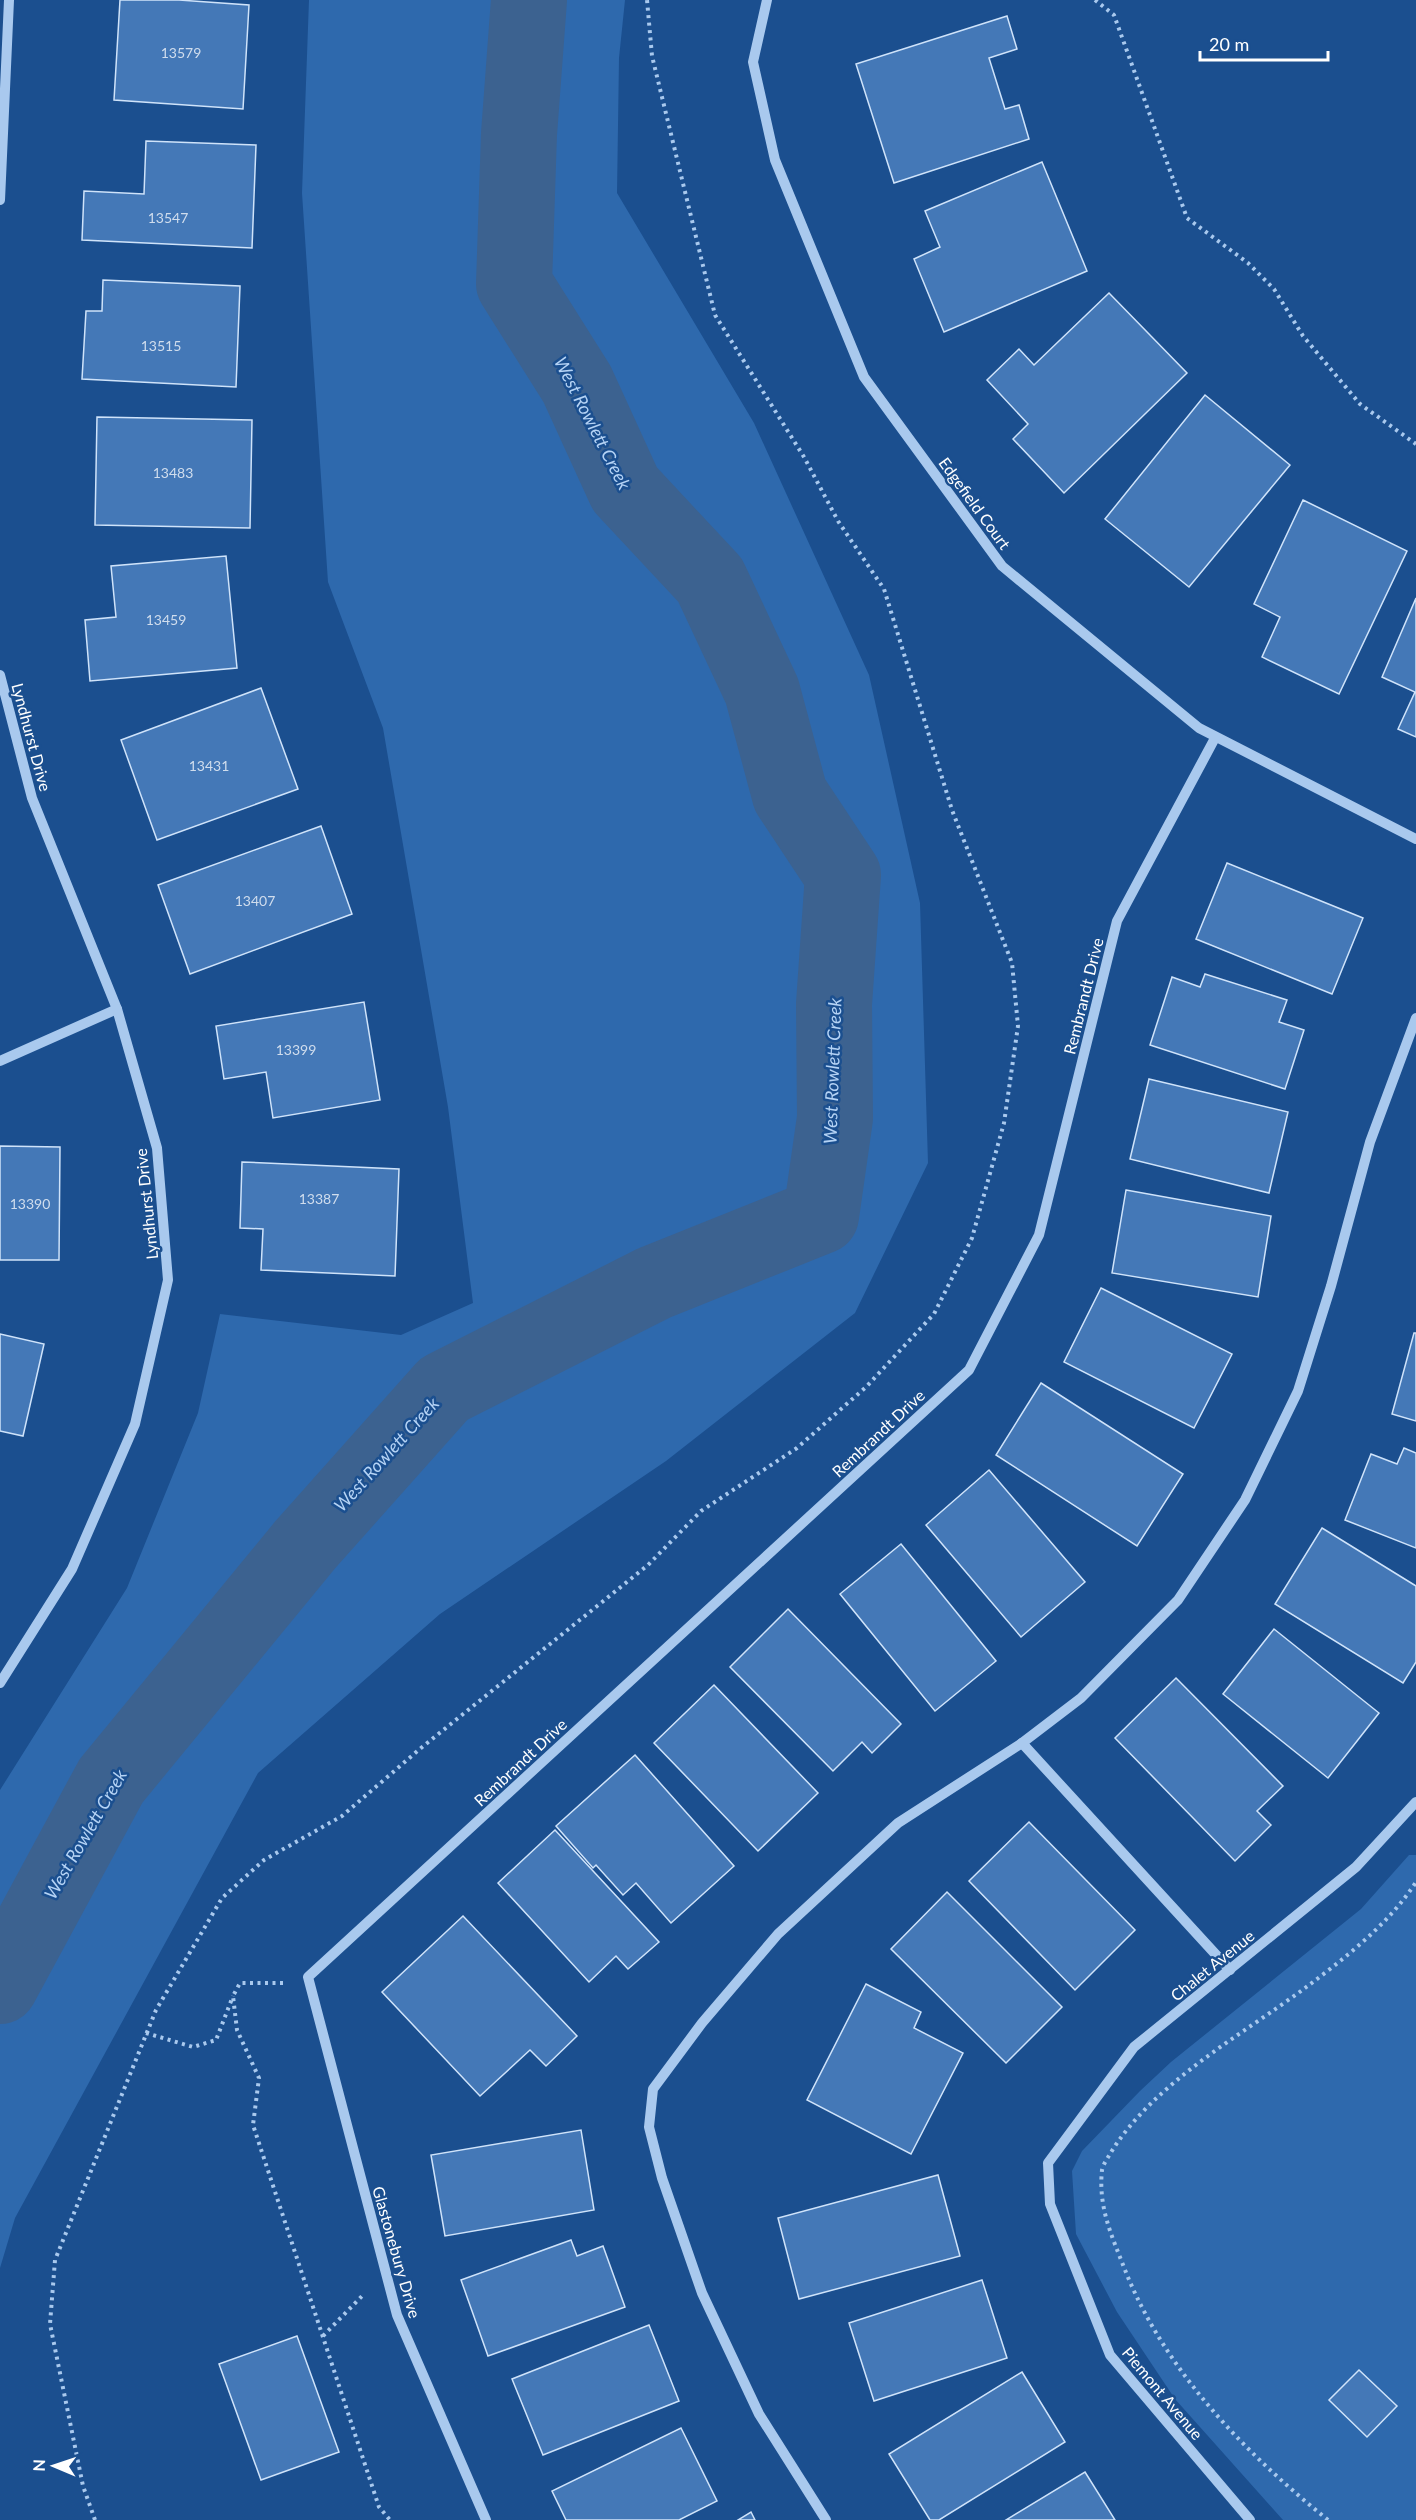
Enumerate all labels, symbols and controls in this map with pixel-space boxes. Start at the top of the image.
scale bar [1200,24,1328,62]
text: 20 m [1209,33,1249,55]
house number: 13579 [161,44,201,61]
house number: 13547 [148,209,188,226]
house number: 13515 [141,337,181,354]
water label: West Rowlett Creek [550,353,636,494]
street label: Edgefield Court [935,453,1015,553]
house number: 13483 [153,464,193,481]
house number: 13459 [146,611,186,628]
street label: Lyndhurst Drive [8,681,56,793]
house number: 13431 [189,757,229,774]
house number: 13407 [235,892,275,909]
street label: Rembrandt Drive [1059,936,1107,1056]
water label: West Rowlett Creek [818,997,846,1144]
house number: 13399 [276,1041,316,1058]
street label: Lyndhurst Drive [131,1148,161,1260]
house number: 13387 [299,1190,339,1207]
house number: 13390 [10,1195,50,1212]
street label: Rembrandt Drive [828,1385,928,1481]
water label: West Rowlett Creek [329,1392,443,1516]
street label: Rembrandt Drive [470,1714,570,1810]
water label: West Rowlett Creek [39,1765,131,1903]
street label: Chalet Avenue [1166,1926,1258,2004]
street label: Glastonebury Drive [369,2184,425,2320]
street label: Piemont Avenue [1119,2343,1207,2443]
north arrow [24,2436,84,2496]
text: N [29,2459,48,2472]

